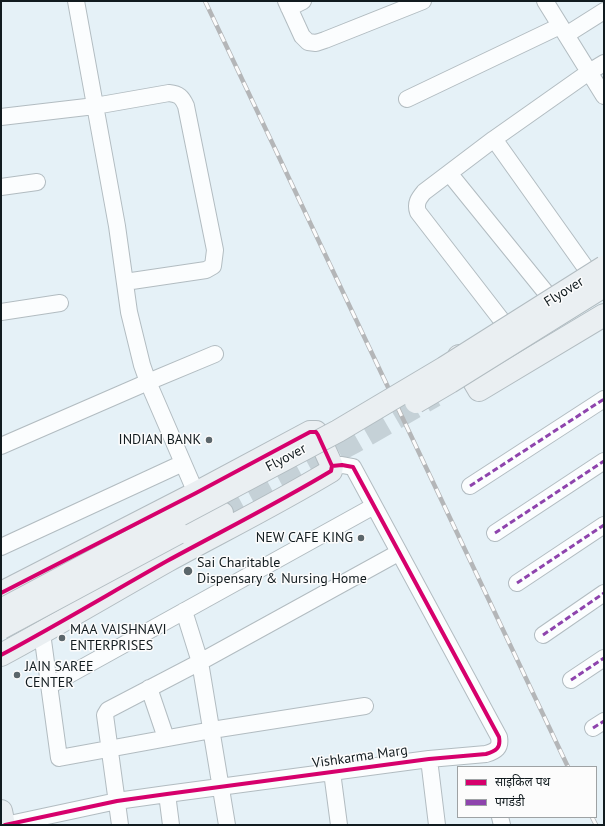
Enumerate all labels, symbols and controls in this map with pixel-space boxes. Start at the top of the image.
street label: Flyover [541,273,587,311]
place label: INDIAN BANK [119,432,201,448]
marker: INDIAN BANK [204,435,214,445]
street label: Flyover [263,440,309,476]
place label: NEW CAFE KING [256,530,353,546]
marker: NEW CAFE KING [356,533,366,543]
place label: Sai Charitable Dispensary & Nursing Home [197,555,367,588]
marker: Sai Charitable Dispensary & Nursing Home [182,565,194,577]
place label: MAA VAISHNAVI ENTERPRISES [70,622,167,654]
marker: MAA VAISHNAVI ENTERPRISES [57,633,67,643]
place label: JAIN SAREE CENTER [25,659,93,692]
marker: JAIN SAREE CENTER [12,670,22,680]
street label: Vishkarma Marg [311,742,409,772]
legend [457,766,597,818]
text: साइकिल पथ [495,774,550,789]
text: पगडंडी [495,794,525,809]

